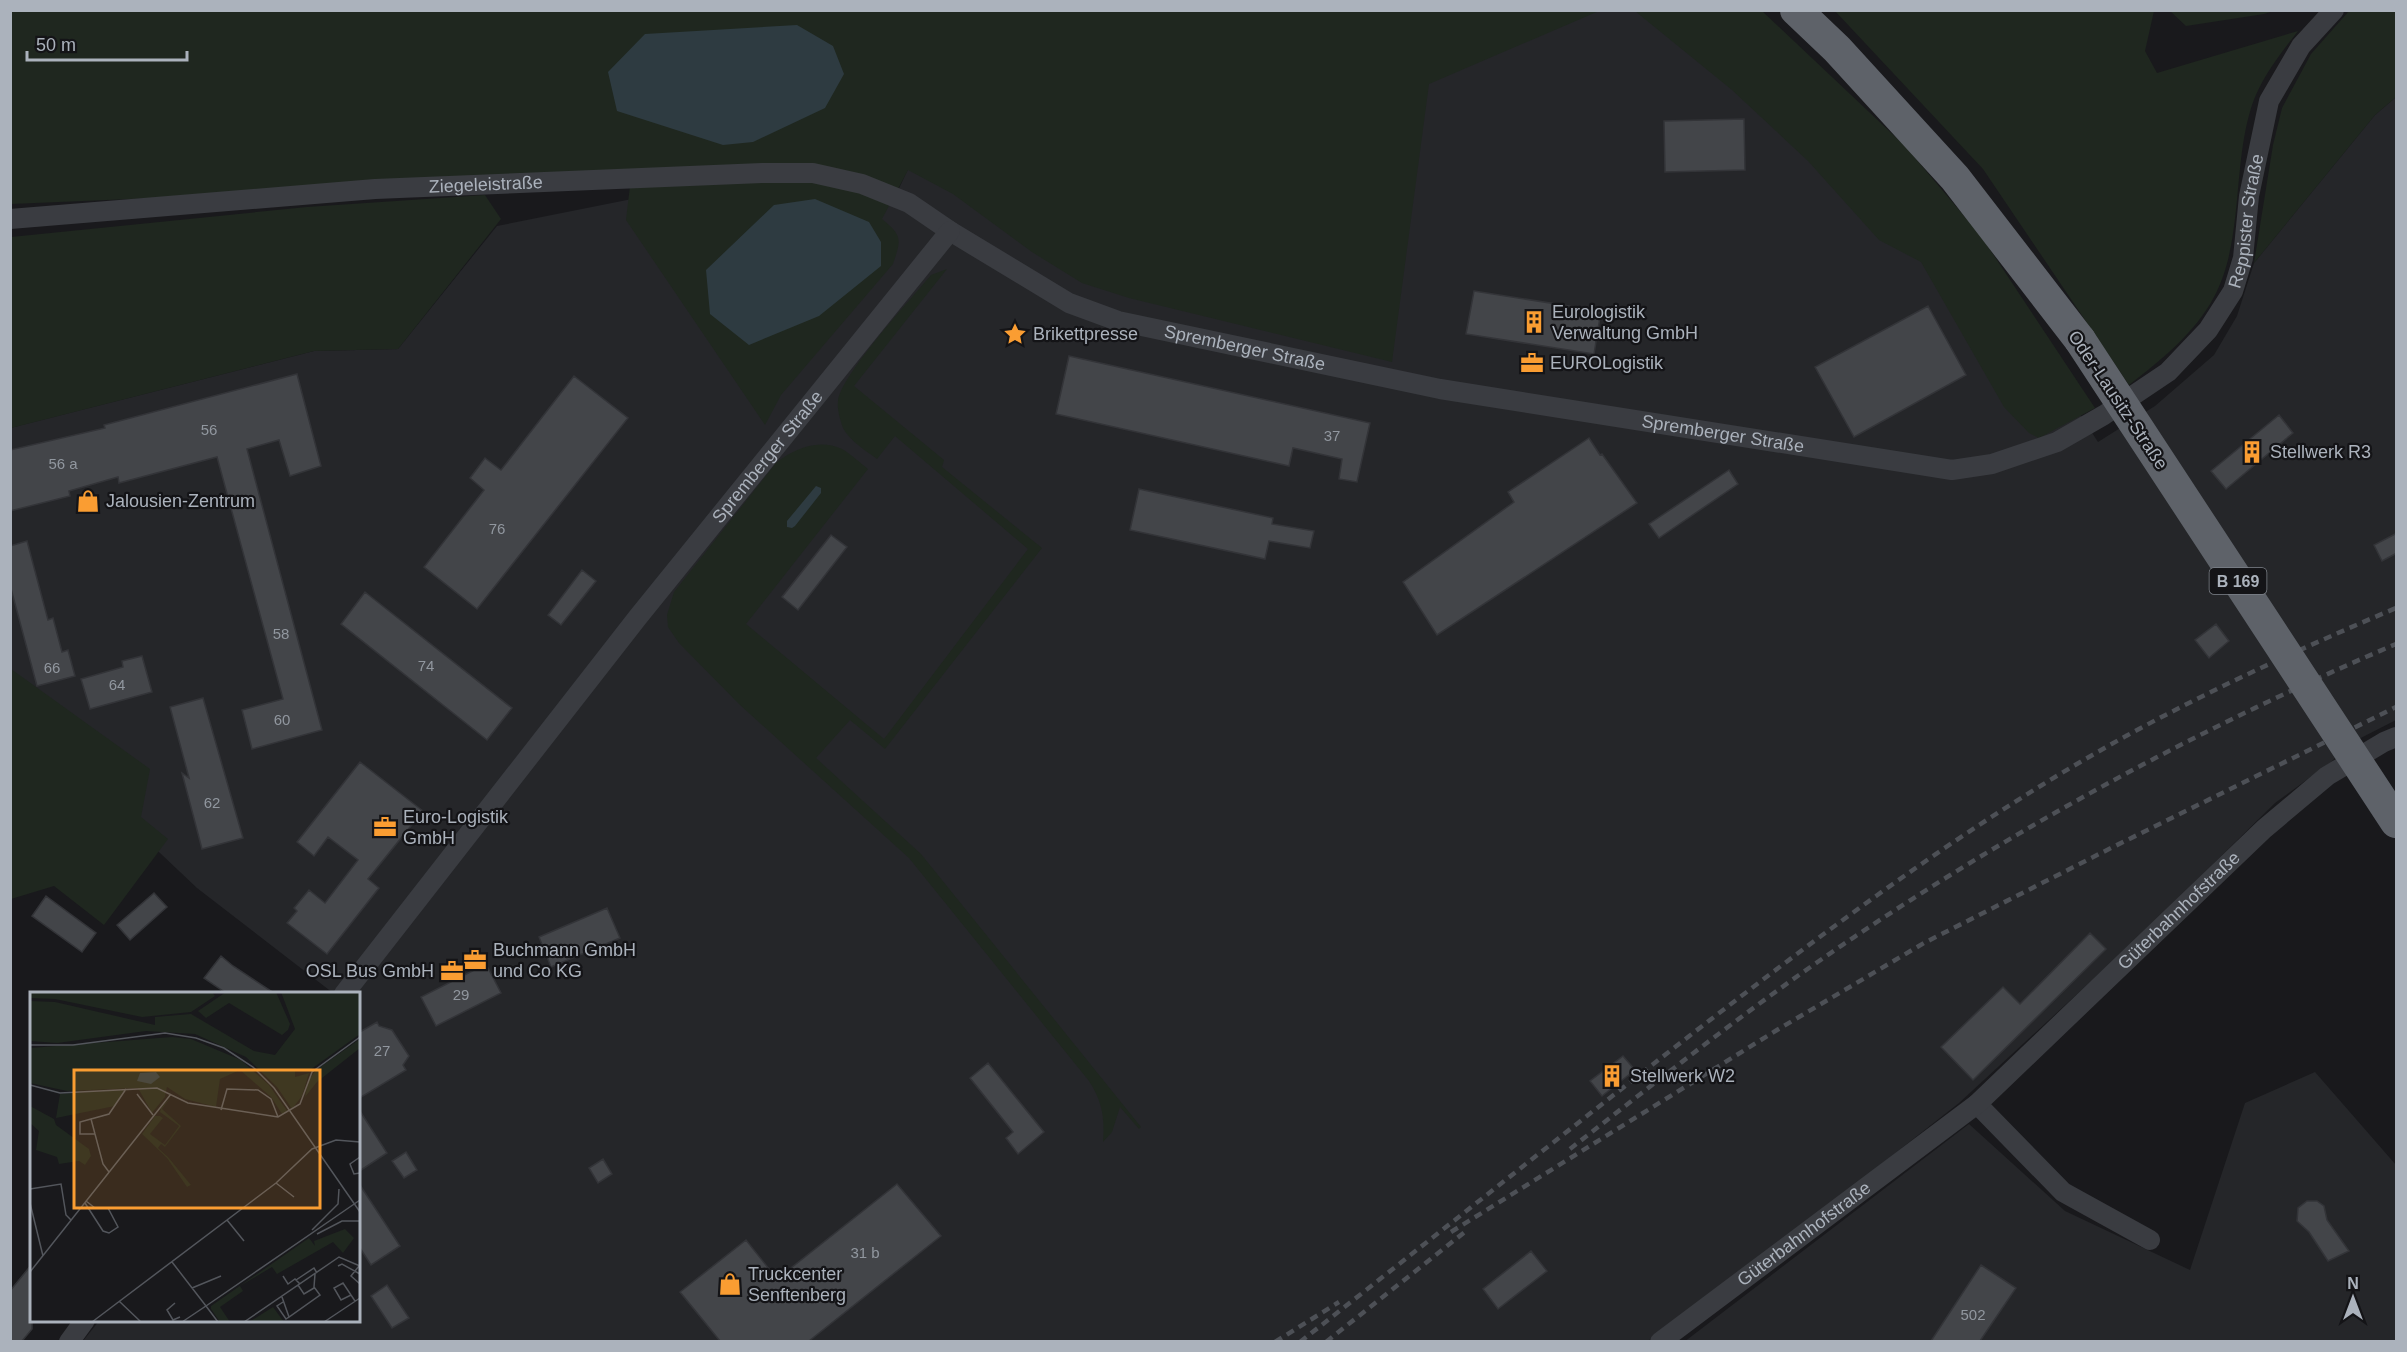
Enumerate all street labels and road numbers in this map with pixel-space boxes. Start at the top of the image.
street label: Reppister Straße [2224,152,2268,291]
street label: Ziegeleistraße [428,172,543,197]
street label: Spremberger Straße [1162,321,1327,375]
street label: Oder-Lausitz-Straße [2064,327,2172,473]
street label: Spremberger Straße [708,387,827,527]
street label: Spremberger Straße [1640,411,1806,456]
road number: B 169 [2210,568,2266,594]
street label: Güterbahnhofstraße [2114,848,2244,974]
street label: Güterbahnhofstraße [1733,1178,1874,1290]

